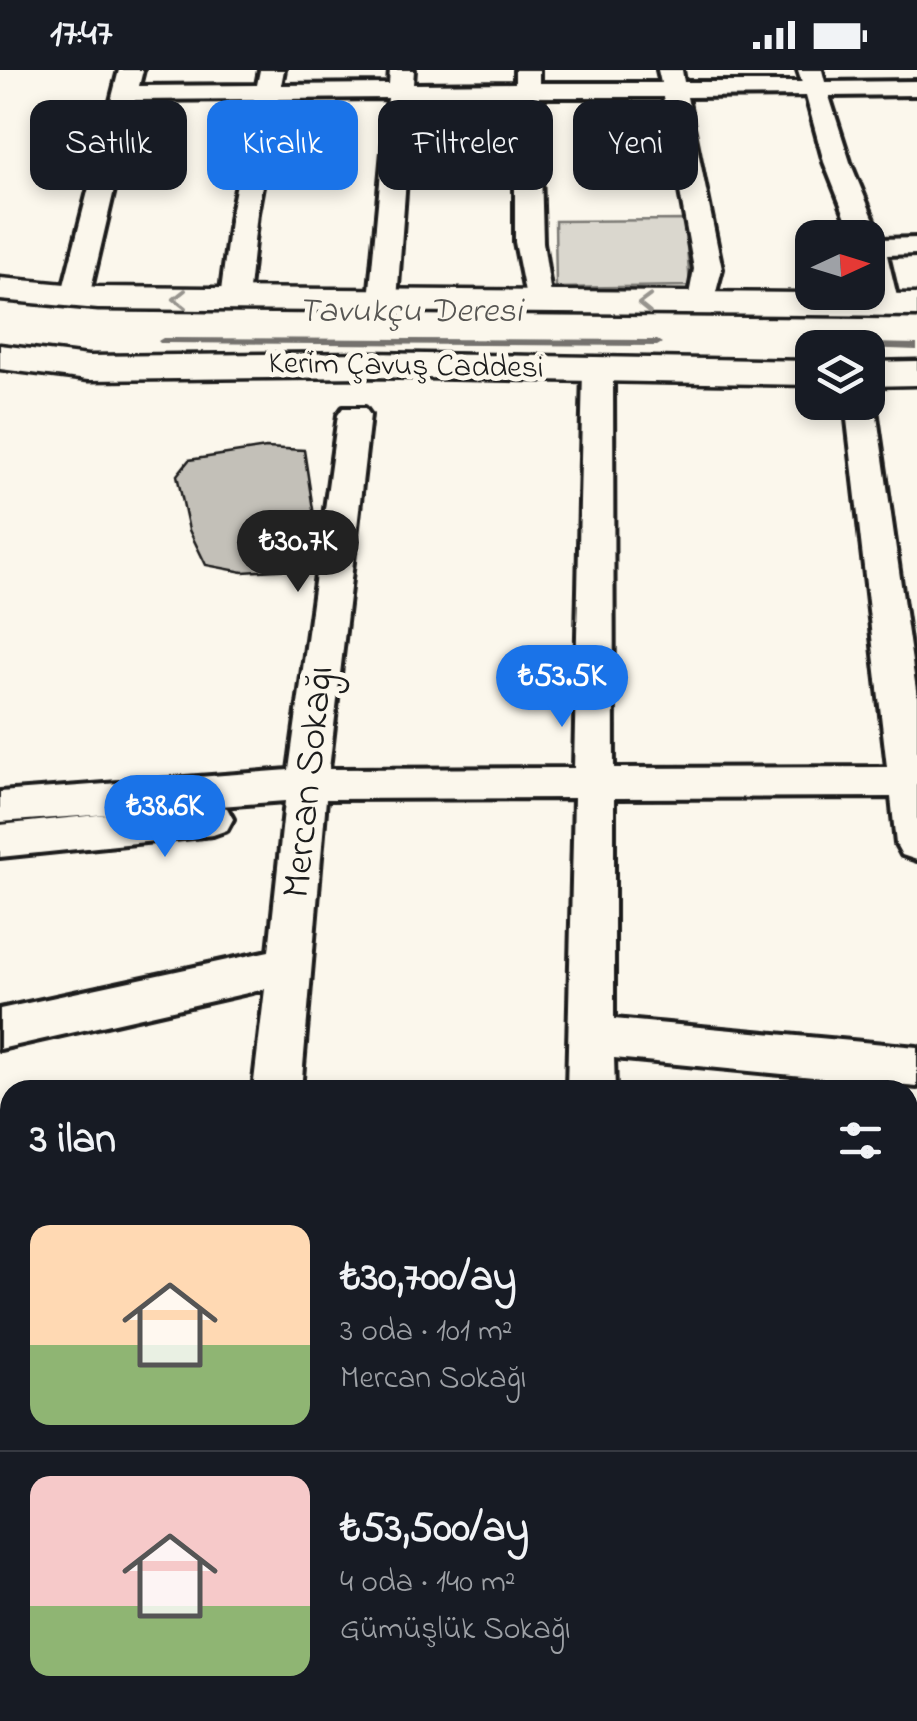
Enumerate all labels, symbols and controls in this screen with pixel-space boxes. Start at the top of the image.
text: 17:47 [50,7,112,63]
chip: Satılık [30,100,187,190]
chip: Kiralık [207,100,358,190]
chip: Filtreler [378,100,553,190]
chip: Yeni [573,100,698,190]
north arrow [795,220,885,310]
map controls [795,220,885,420]
water label: Tavukçu Deresi [298,287,526,338]
one-way arrow [171,288,186,310]
one-way arrow [636,293,652,315]
button: layers [795,330,885,420]
street label: Kerim Çavuş Caddesi [268,341,544,393]
pin: ₺30.7K [217,510,379,595]
text: ₺30.7K [259,519,337,566]
pin: ₺53.5K [481,645,643,730]
text: ₺53.5K [518,654,606,701]
street label: Mercan Sokağı [268,663,352,901]
pin: ₺38.6K [84,775,246,860]
text: ₺38.6K [126,784,204,831]
text: 3 ilan [30,1110,116,1171]
icon: filters [833,1113,888,1168]
text: ₺30,700/ay [340,1248,516,1309]
icon: home [110,1265,230,1385]
text: 3 oda · 101 m² [340,1309,512,1356]
text: Mercan Sokağı [340,1356,527,1403]
text: ₺53,500/ay [340,1499,529,1560]
icon: home [110,1516,230,1636]
text: 4 oda · 140 m² [340,1560,515,1607]
text: Gümüşlük Sokağı [340,1607,571,1654]

